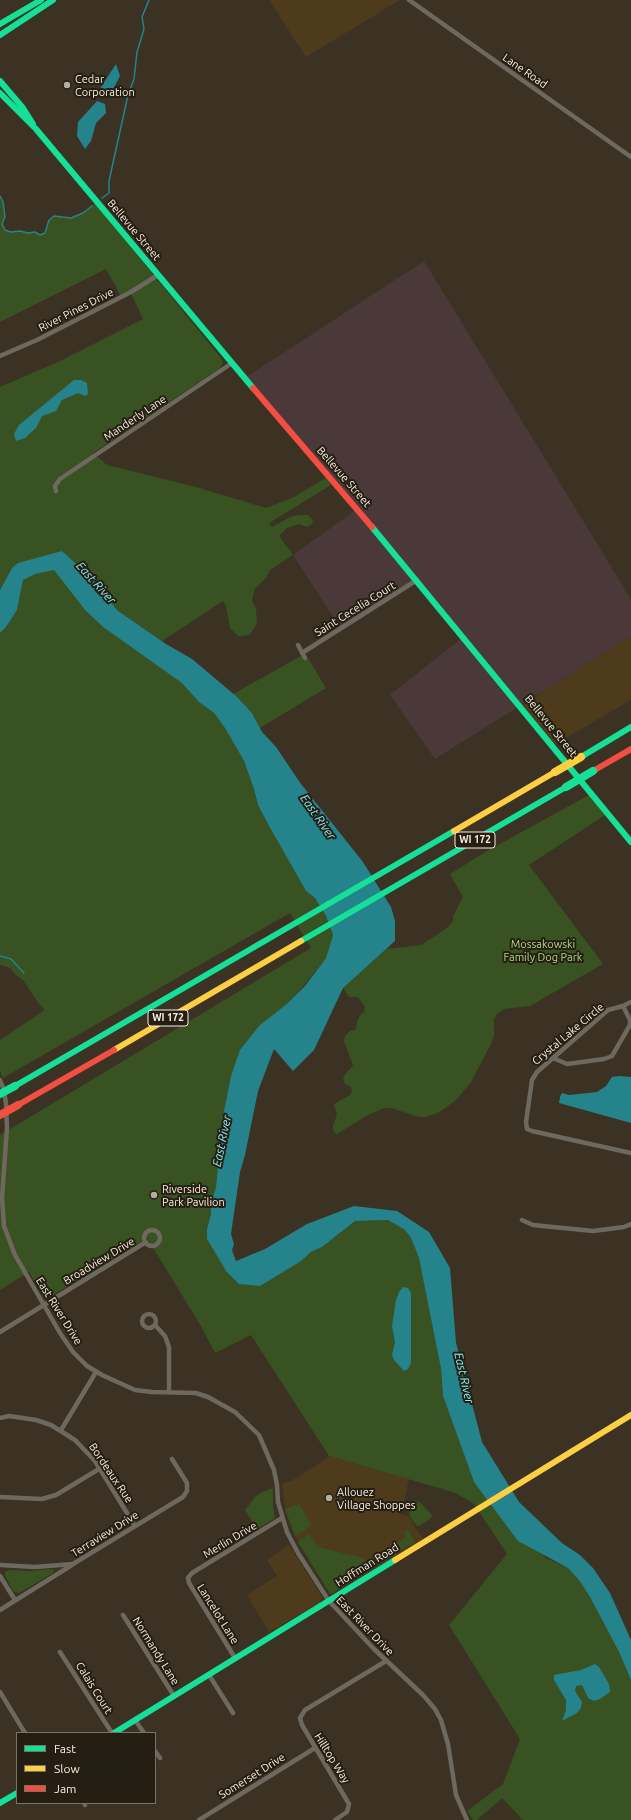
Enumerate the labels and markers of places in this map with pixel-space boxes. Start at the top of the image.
place label: Cedar Corporation [75,72,135,98]
marker: Cedar Corporation [62,80,72,90]
place label: Riverside Park Pavilion [162,1182,225,1208]
marker: Riverside Park Pavilion [149,1190,159,1200]
place label: Allouez Village Shoppes [337,1485,416,1511]
marker: Allouez Village Shoppes [324,1493,334,1503]

